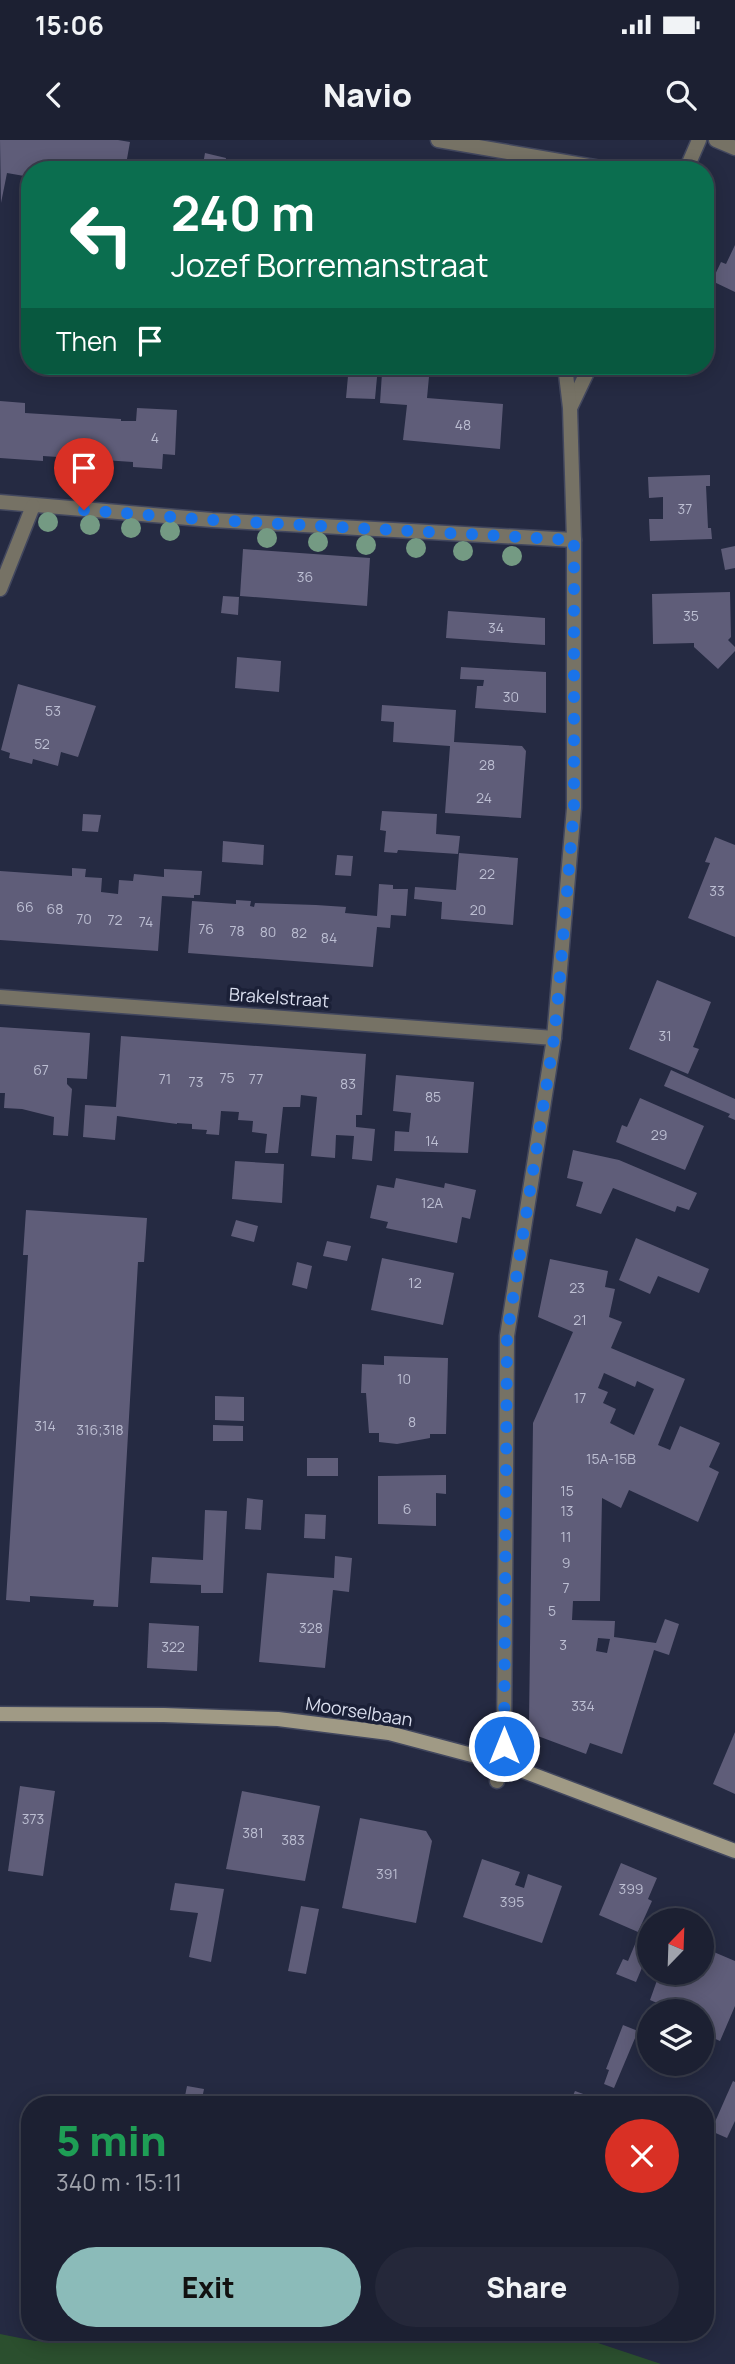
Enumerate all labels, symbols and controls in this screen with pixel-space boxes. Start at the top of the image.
text: 15:06 [35,7,104,43]
text: Navio [323,73,412,117]
icon: back [35,76,73,114]
icon: search [662,76,700,114]
text: 240 m [171,179,315,246]
icon: left [56,189,147,280]
text: Jozef Borremanstraat [171,243,489,287]
icon: arrive [131,322,169,360]
text: Then [56,323,117,359]
house number: 48 [455,415,471,434]
house number: 4 [151,428,159,447]
pin [54,438,114,510]
icon: arrive [65,449,103,487]
house number: 37 [678,499,692,518]
house number: 36 [297,567,313,586]
house number: 35 [683,606,699,625]
house number: 34 [488,618,504,637]
house number: 30 [503,687,519,706]
house number: 53 [45,701,61,720]
house number: 52 [34,734,50,753]
house number: 28 [479,755,495,774]
house number: 24 [476,788,492,807]
house number: 22 [479,864,495,883]
house number: 33 [709,881,725,900]
house number: 66 [16,897,34,916]
house number: 68 [47,899,63,918]
house number: 20 [470,900,486,919]
house number: 70 [76,909,92,928]
house number: 72 [107,910,123,929]
house number: 74 [139,912,153,931]
house number: 76 [198,919,214,938]
house number: 78 [229,921,245,940]
house number: 80 [260,922,276,941]
house number: 82 [291,923,307,942]
house number: 84 [321,928,337,947]
street label: Brakelstraat [228,982,330,1012]
house number: 31 [658,1026,672,1045]
house number: 67 [33,1060,49,1079]
house number: 75 [219,1068,235,1087]
house number: 71 [159,1069,171,1088]
house number: 77 [249,1069,263,1088]
house number: 73 [189,1072,203,1091]
house number: 83 [340,1074,356,1093]
house number: 85 [425,1087,441,1106]
house number: 29 [651,1125,667,1144]
house number: 14 [425,1131,439,1150]
house number: 12A [421,1193,443,1212]
house number: 12 [408,1273,422,1292]
house number: 23 [569,1278,585,1297]
house number: 21 [573,1310,587,1329]
house number: 10 [397,1369,411,1388]
house number: 17 [574,1388,586,1407]
house number: 8 [408,1412,416,1431]
house number: 314 [34,1416,56,1435]
house number: 316;318 [76,1420,124,1439]
house number: 15A-15B [586,1449,636,1468]
house number: 15 [560,1481,574,1500]
house number: 6 [403,1499,411,1518]
house number: 13 [560,1501,574,1520]
house number: 11 [561,1527,571,1546]
house number: 9 [562,1553,570,1572]
house number: 7 [562,1578,570,1597]
house number: 5 [548,1601,556,1620]
house number: 328 [299,1618,323,1637]
house number: 3 [559,1635,567,1654]
house number: 322 [161,1637,185,1656]
street label: Moorselbaan [304,1691,414,1731]
house number: 334 [571,1696,595,1715]
position arrow [467,1709,541,1783]
house number: 373 [22,1809,44,1828]
house number: 381 [242,1823,264,1842]
house number: 383 [281,1830,305,1849]
house number: 391 [376,1864,398,1883]
house number: 399 [618,1879,644,1898]
house number: 395 [500,1892,524,1911]
north arrow [637,1908,714,1984]
map controls [637,1908,714,2076]
button: layers [637,1999,714,2076]
text: 5 min [56,2111,167,2169]
button: close [605,2119,679,2193]
text: 340 m · 15:11 [56,2166,182,2198]
button: Exit [56,2247,361,2327]
button: Share [375,2247,679,2327]

